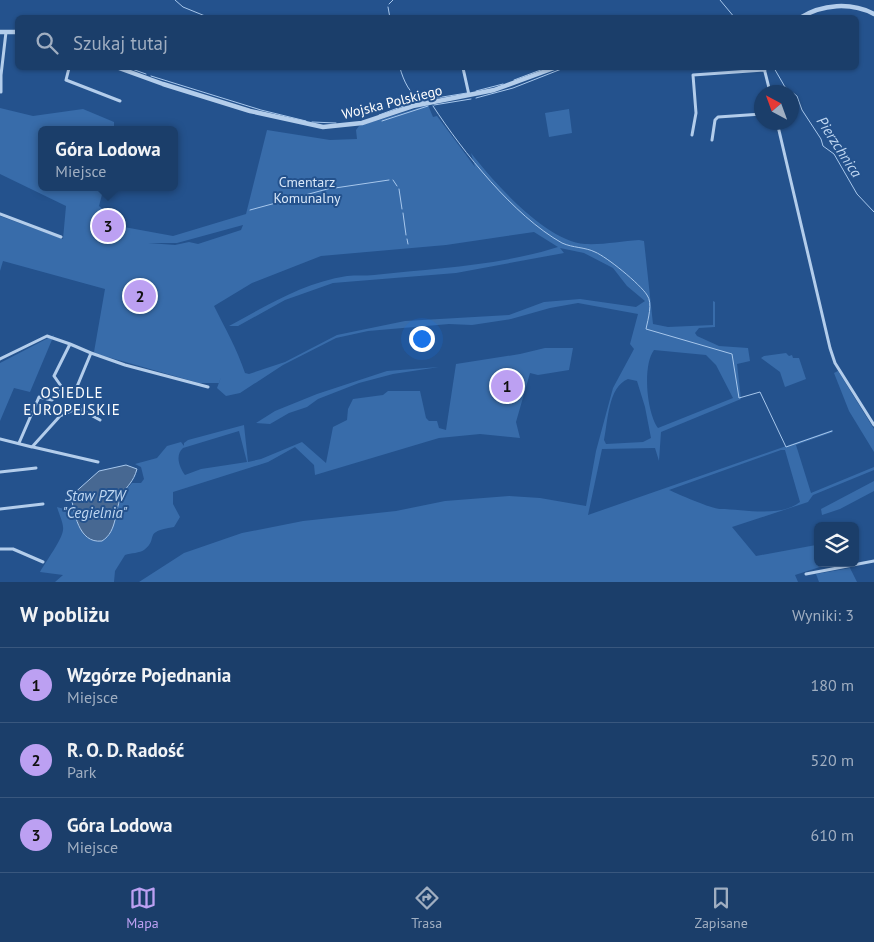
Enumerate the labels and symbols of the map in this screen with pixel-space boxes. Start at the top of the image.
street label: Wojska Polskiego [340,81,444,123]
north arrow [754,85,799,130]
water label: Pierzchnica [813,113,867,181]
park label: Cmentarz Komunalny [273,173,341,207]
pin: 3 [92,207,124,245]
pin: 2 [124,277,156,315]
your location [409,326,435,352]
pin: 1 [491,367,523,405]
district label: OSIEDLE EUROPEJSKIE [23,383,121,419]
water label: Staw PZW "Cegielnia" [63,486,128,522]

